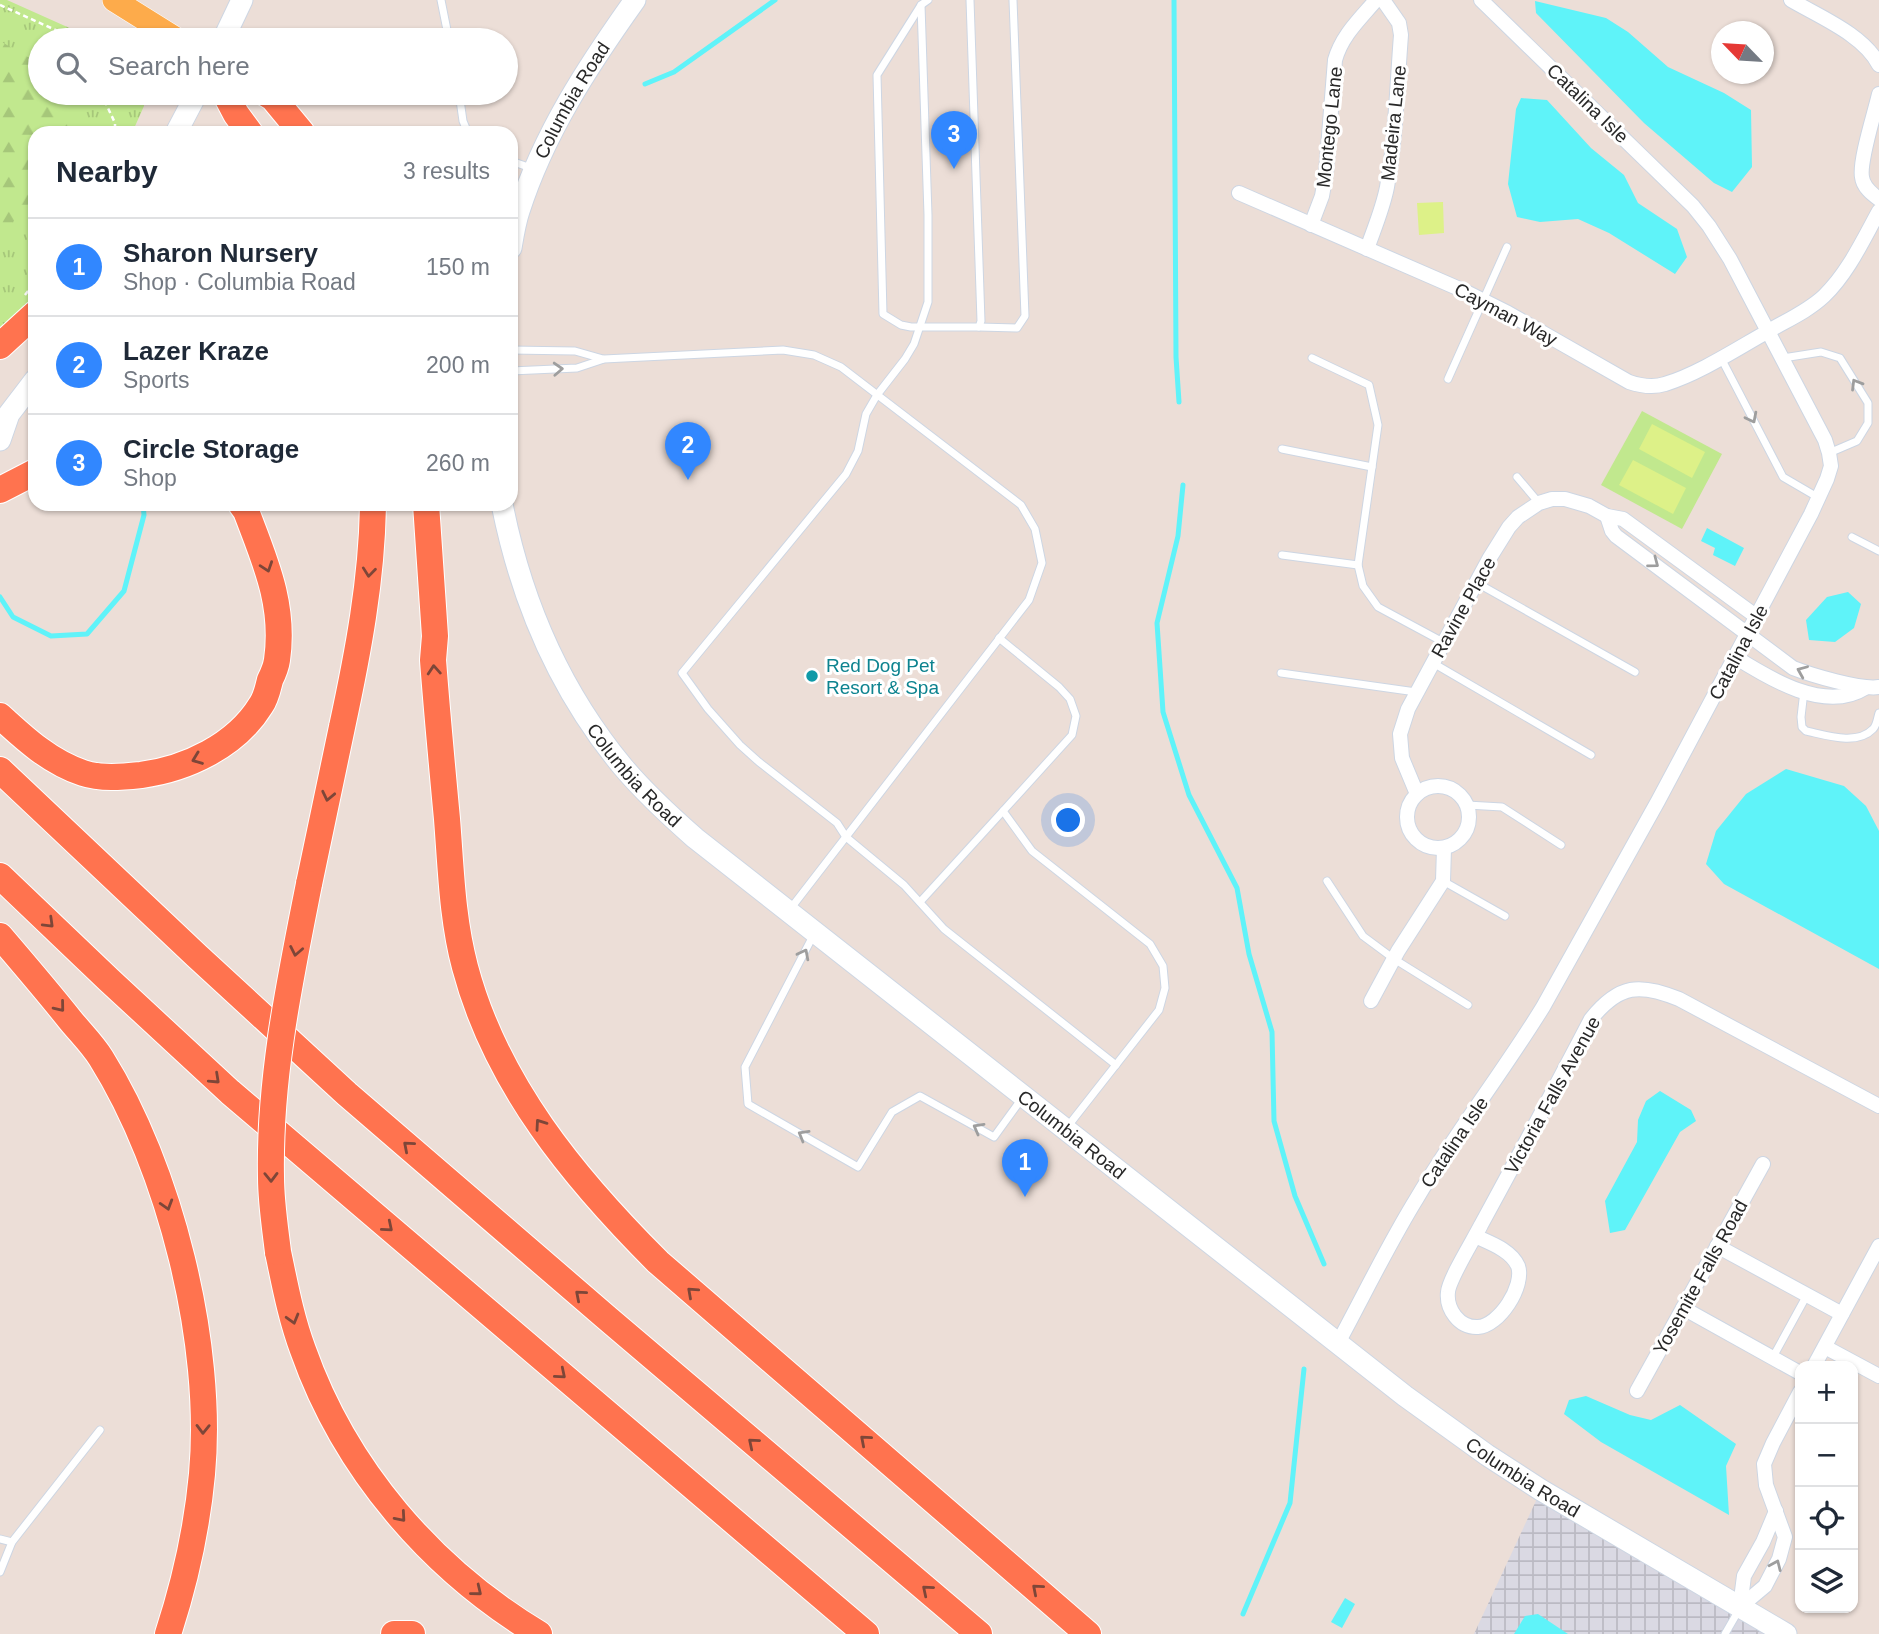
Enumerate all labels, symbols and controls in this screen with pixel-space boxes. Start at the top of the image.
north arrow [1711,21,1774,84]
search box [28,28,518,105]
street label: Columbia Road [531,38,614,162]
icon: search [52,48,90,86]
text: Search here [108,51,250,81]
street label: Catalina Isle [1543,59,1633,147]
street label: Madeira Lane [1377,64,1410,182]
street label: Montego Lane [1313,66,1346,189]
pin: 3 [931,111,977,169]
text: Nearby [56,155,158,188]
text: 3 results [403,158,490,184]
text: Sharon Nursery [123,238,318,268]
text: 1 [73,254,85,280]
text: 150 m [426,254,490,280]
text: Shop · Columbia Road [123,269,356,295]
street label: Cayman Way [1451,279,1561,351]
text: Lazer Kraze [123,336,269,366]
text: 2 [73,352,85,378]
text: 200 m [426,352,490,378]
one-way arrow [553,361,564,376]
text: Sports [123,367,189,393]
one-way arrow [1852,379,1865,392]
one-way arrow [1744,411,1758,423]
pin: 2 [665,422,711,480]
text: Circle Storage [123,434,299,464]
text: 3 [73,450,85,476]
text: 260 m [426,450,490,476]
text: Shop [123,465,177,491]
street label: Ravine Place [1427,553,1500,661]
one-way arrow [1646,555,1658,568]
one-way arrow [259,560,273,572]
one-way arrow [361,566,376,578]
street label: Catalina Isle [1705,601,1772,703]
place label: Red Dog Pet Resort & Spa [826,655,939,698]
one-way arrow [426,664,441,675]
one-way arrow [1797,665,1809,679]
marker: Red Dog Pet Resort & Spa [804,668,820,684]
street label: Columbia Road [583,720,685,831]
one-way arrow [192,750,204,764]
one-way arrow [321,790,336,802]
your location [1051,803,1085,837]
one-way arrow [41,915,54,928]
one-way arrow [289,945,304,957]
one-way arrow [796,949,809,961]
one-way arrow [52,998,64,1011]
street label: Victoria Falls Avenue [1500,1013,1604,1178]
one-way arrow [207,1070,220,1083]
street label: Columbia Road [1014,1086,1130,1183]
street label: Catalina Isle [1416,1093,1492,1191]
one-way arrow [536,1119,548,1132]
one-way arrow [973,1123,985,1136]
one-way arrow [797,1130,810,1143]
pin: 1 [1002,1139,1048,1197]
one-way arrow [403,1142,416,1154]
one-way arrow [264,1171,279,1182]
street label: Yosemite Falls Road [1649,1196,1752,1358]
one-way arrow [158,1199,173,1211]
one-way arrow [380,1218,393,1231]
one-way arrow [687,1288,700,1300]
one-way arrow [575,1291,588,1303]
one-way arrow [285,1312,300,1324]
map controls [1795,1361,1858,1613]
button: + [1795,1361,1858,1424]
one-way arrow [553,1366,566,1378]
one-way arrow [195,1424,210,1435]
button: − [1795,1424,1858,1487]
street label: Columbia Road [1462,1433,1584,1522]
one-way arrow [860,1436,873,1448]
one-way arrow [749,1439,762,1451]
button: locate [1795,1487,1858,1550]
one-way arrow [393,1509,405,1522]
button: layers [1795,1550,1858,1613]
one-way arrow [1768,1559,1782,1572]
one-way arrow [469,1583,482,1595]
one-way arrow [1032,1585,1045,1597]
one-way arrow [922,1586,935,1598]

